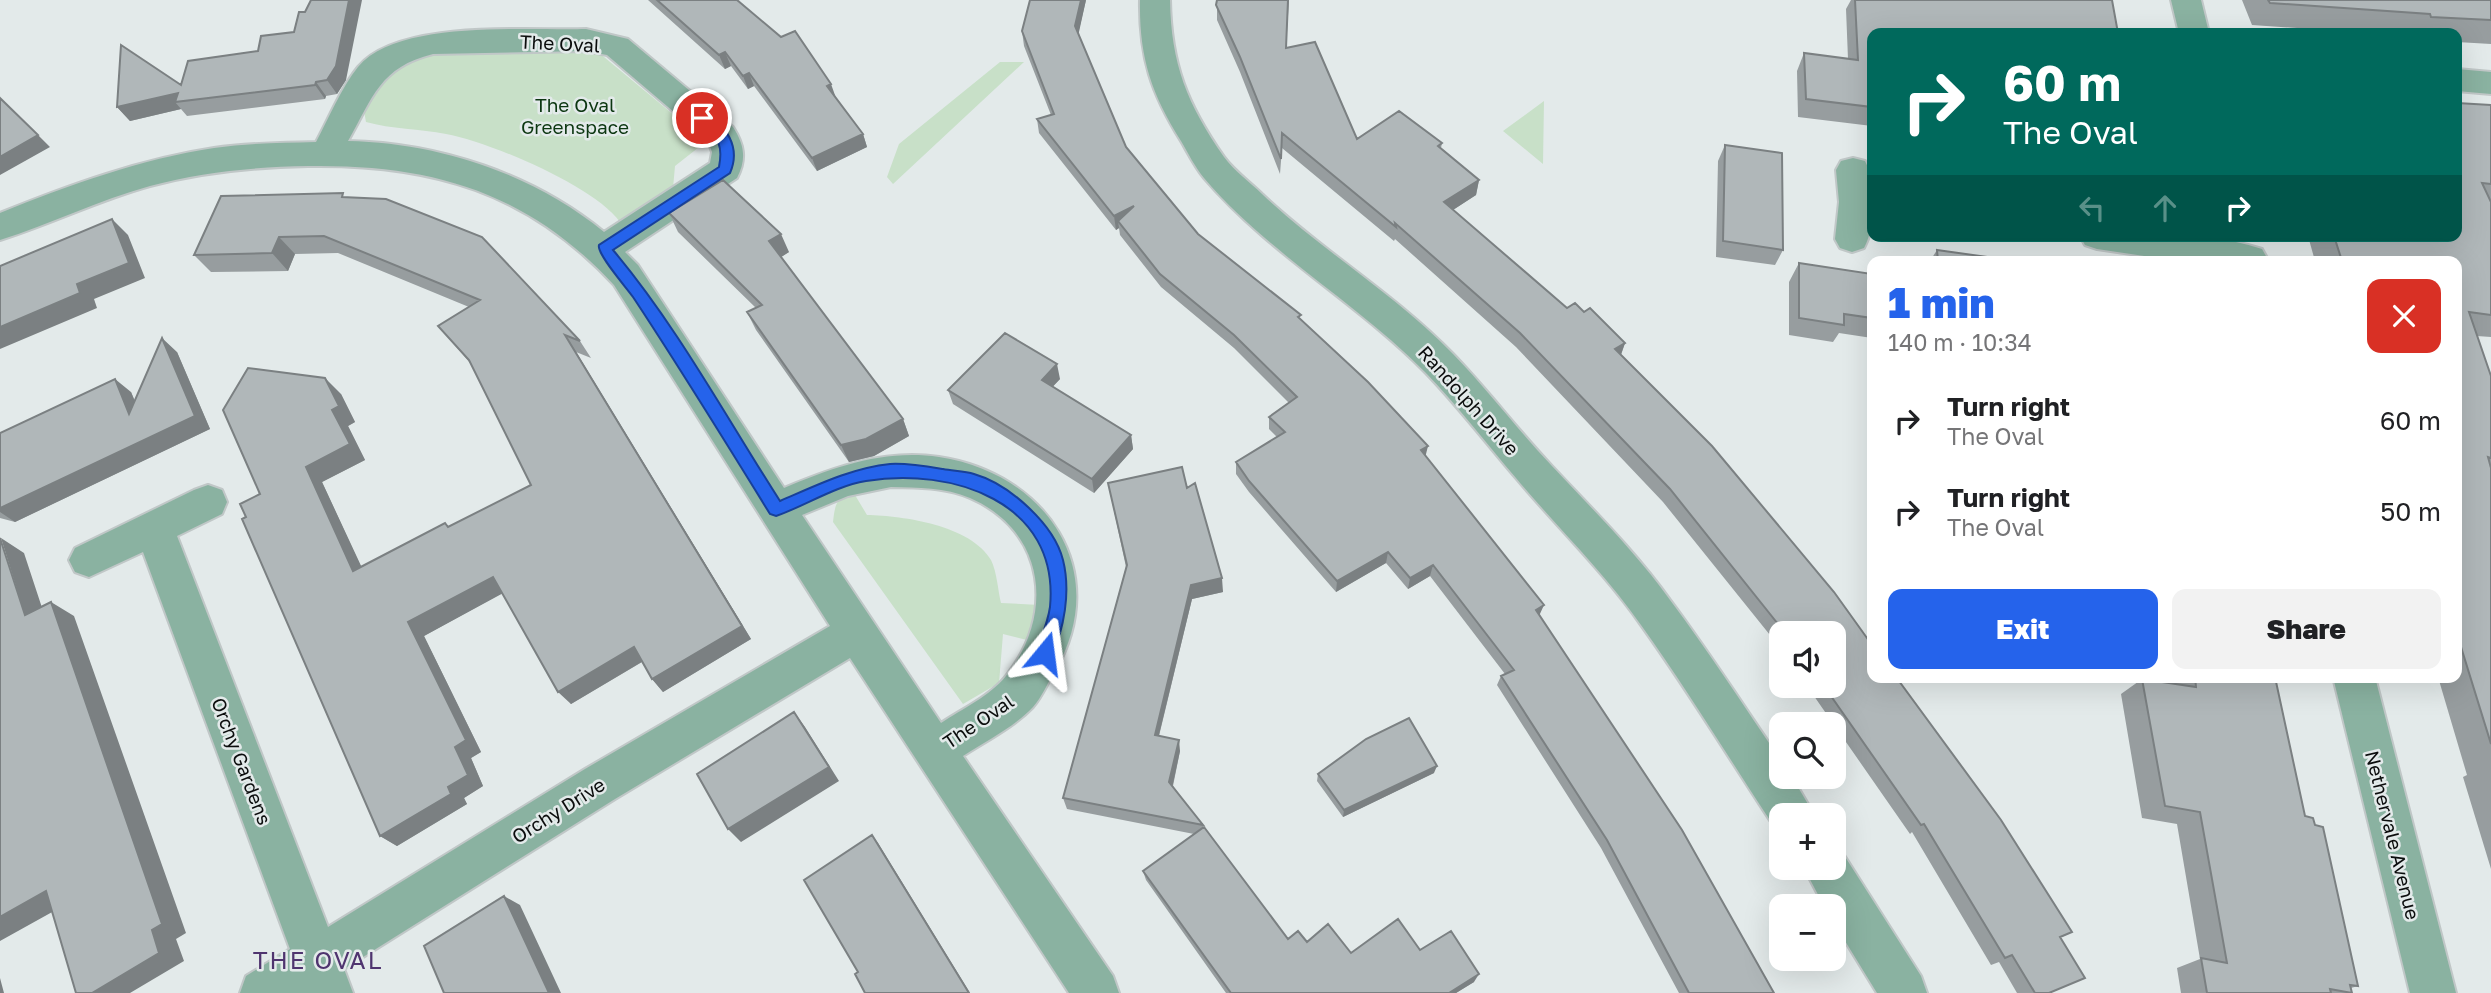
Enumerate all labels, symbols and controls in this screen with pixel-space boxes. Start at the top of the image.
street label: The Oval [519,29,601,57]
text: 60 m [2003,53,2121,112]
icon: right [1888,56,1979,147]
pin [672,88,732,148]
park label: The Oval Greenspace [521,93,629,138]
icon: arrive [683,99,721,137]
text: The Oval [2003,113,2138,151]
icon: left [2073,189,2111,227]
icon: ahead [2146,189,2184,227]
icon: right [2219,189,2257,227]
text: 1 min [1888,277,1995,327]
button: close [2367,279,2441,353]
text: 140 m · 10:34 [1888,328,2032,356]
street label: Randolph Drive [1414,340,1524,460]
text: Turn right [1947,391,2070,422]
icon: right [1888,402,1926,440]
text: 60 m [2380,405,2441,436]
text: The Oval [1947,422,2044,450]
text: Turn right [1947,482,2070,513]
icon: right [1888,493,1926,531]
text: 50 m [2380,496,2441,527]
text: The Oval [1947,513,2044,541]
button: Exit [1888,589,2158,669]
button: Share [2172,589,2441,669]
position arrow [1008,616,1082,690]
map controls [1769,621,1846,971]
button: sound [1769,621,1846,698]
street label: The Oval [938,689,1018,753]
street label: Orchy Gardens [207,694,277,828]
button: search [1769,712,1846,789]
street label: Nethervale Avenue [2361,748,2425,922]
street label: Orchy Drive [507,772,609,848]
button: + [1769,803,1846,880]
button: − [1769,894,1846,971]
district label: THE OVAL [253,945,383,974]

